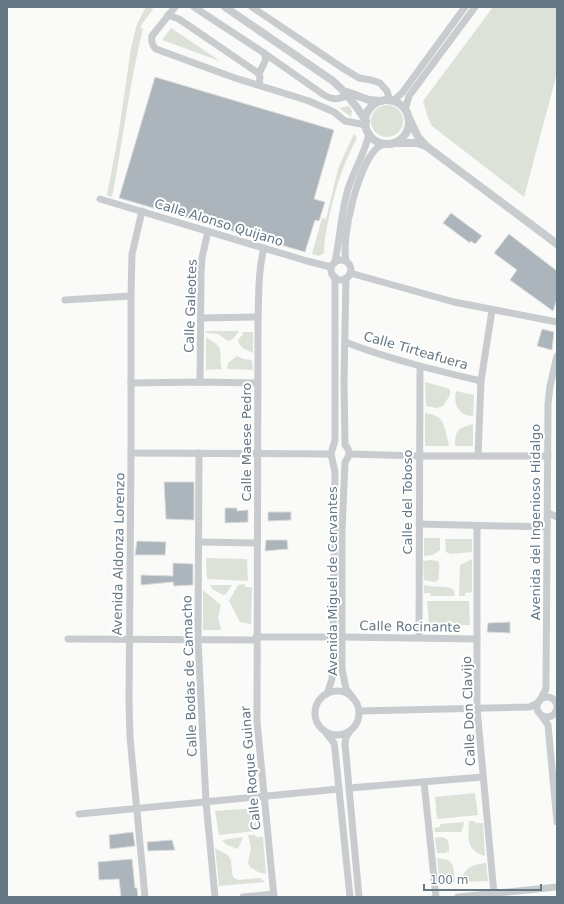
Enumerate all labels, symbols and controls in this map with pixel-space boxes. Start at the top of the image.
street label: Calle Alonso Quijano [153,196,285,249]
street label: Calle Galeotes [181,259,200,353]
street label: Calle Tirteafuera [362,328,470,373]
street label: Calle Maese Pedro [239,382,254,502]
street label: Avenida del Ingenioso Hidalgo [528,424,543,620]
street label: Calle del Toboso [400,449,415,555]
street label: Avenida Aldonza Lorenzo [110,472,127,636]
street label: Avenida Miguel de Cervantes [325,486,340,676]
street label: Calle Bodas de Camacho [179,595,200,757]
street label: Calle Rocinante [359,618,461,635]
street label: Calle Don Clavijo [459,656,478,766]
street label: Calle Roque Guinar [238,704,263,831]
scale bar [424,866,541,892]
text: 100 m [430,873,468,887]

